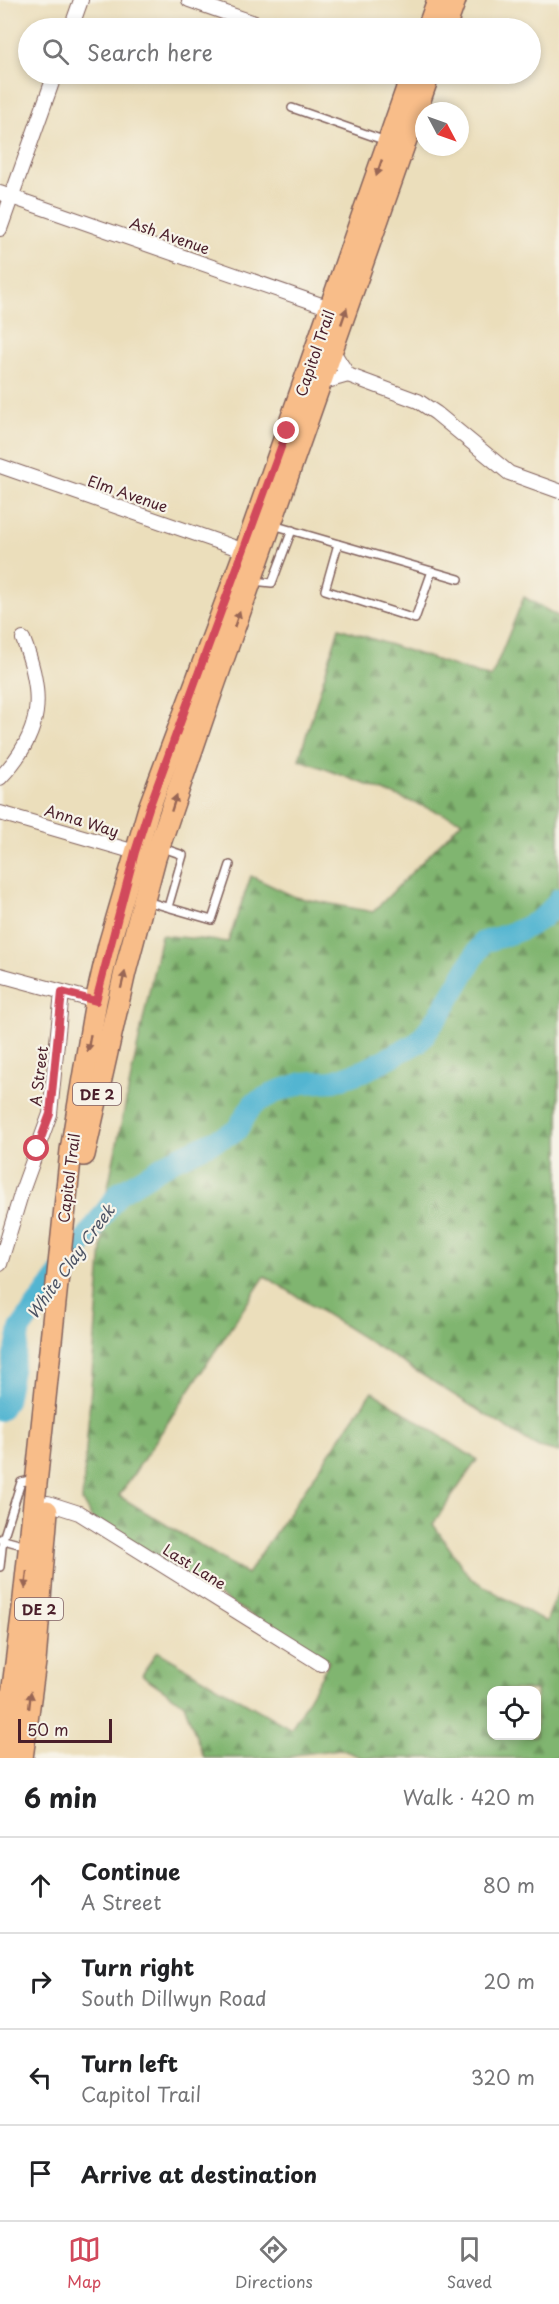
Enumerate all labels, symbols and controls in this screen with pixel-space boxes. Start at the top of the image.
search box [18,18,541,84]
icon: search [39,35,72,68]
text: Search here [87,35,213,68]
north arrow [415,102,469,156]
one-way arrow [374,159,384,177]
street label: Ash Avenue [127,211,213,259]
street label: Capitol Trail [288,307,340,399]
one-way arrow [339,307,349,325]
route end [273,417,299,443]
street label: Elm Avenue [85,469,171,517]
one-way arrow [233,609,243,627]
one-way arrow [169,794,179,812]
street label: Anna Way [42,798,122,842]
one-way arrow [119,970,129,989]
one-way arrow [84,1034,93,1053]
street label: A Street [23,1045,53,1107]
road number: DE 2 [73,1083,121,1105]
street label: Capitol Trail [51,1132,85,1224]
route start [23,1135,49,1161]
water label: White Clay Creek [20,1198,120,1323]
street label: Last Lane [159,1537,231,1595]
one-way arrow [21,1570,31,1589]
road number: DE 2 [15,1598,63,1620]
map controls [487,1686,541,1740]
button: locate [487,1686,541,1740]
one-way arrow [25,1690,35,1709]
scale bar [18,1716,112,1744]
text: 50 m [27,1717,68,1741]
text: 6 min [24,1778,97,1817]
text: Walk · 420 m [403,1782,535,1812]
text: Continue [81,1854,180,1887]
icon: ahead [24,1869,57,1902]
text: 80 m [483,1870,535,1900]
text: A Street [81,1887,161,1917]
text: Turn right [81,1950,194,1983]
icon: right [24,1965,57,1998]
text: 20 m [483,1966,535,1996]
text: South Dillwyn Road [81,1983,267,2013]
text: Turn left [81,2046,178,2079]
icon: left [24,2061,57,2094]
text: 320 m [471,2062,535,2092]
text: Capitol Trail [81,2079,201,2109]
icon: arrive [24,2157,57,2190]
text: Arrive at destination [81,2157,317,2190]
tab: Map [67,2233,101,2293]
tab: Directions [235,2233,313,2293]
tab: Saved [447,2233,492,2293]

